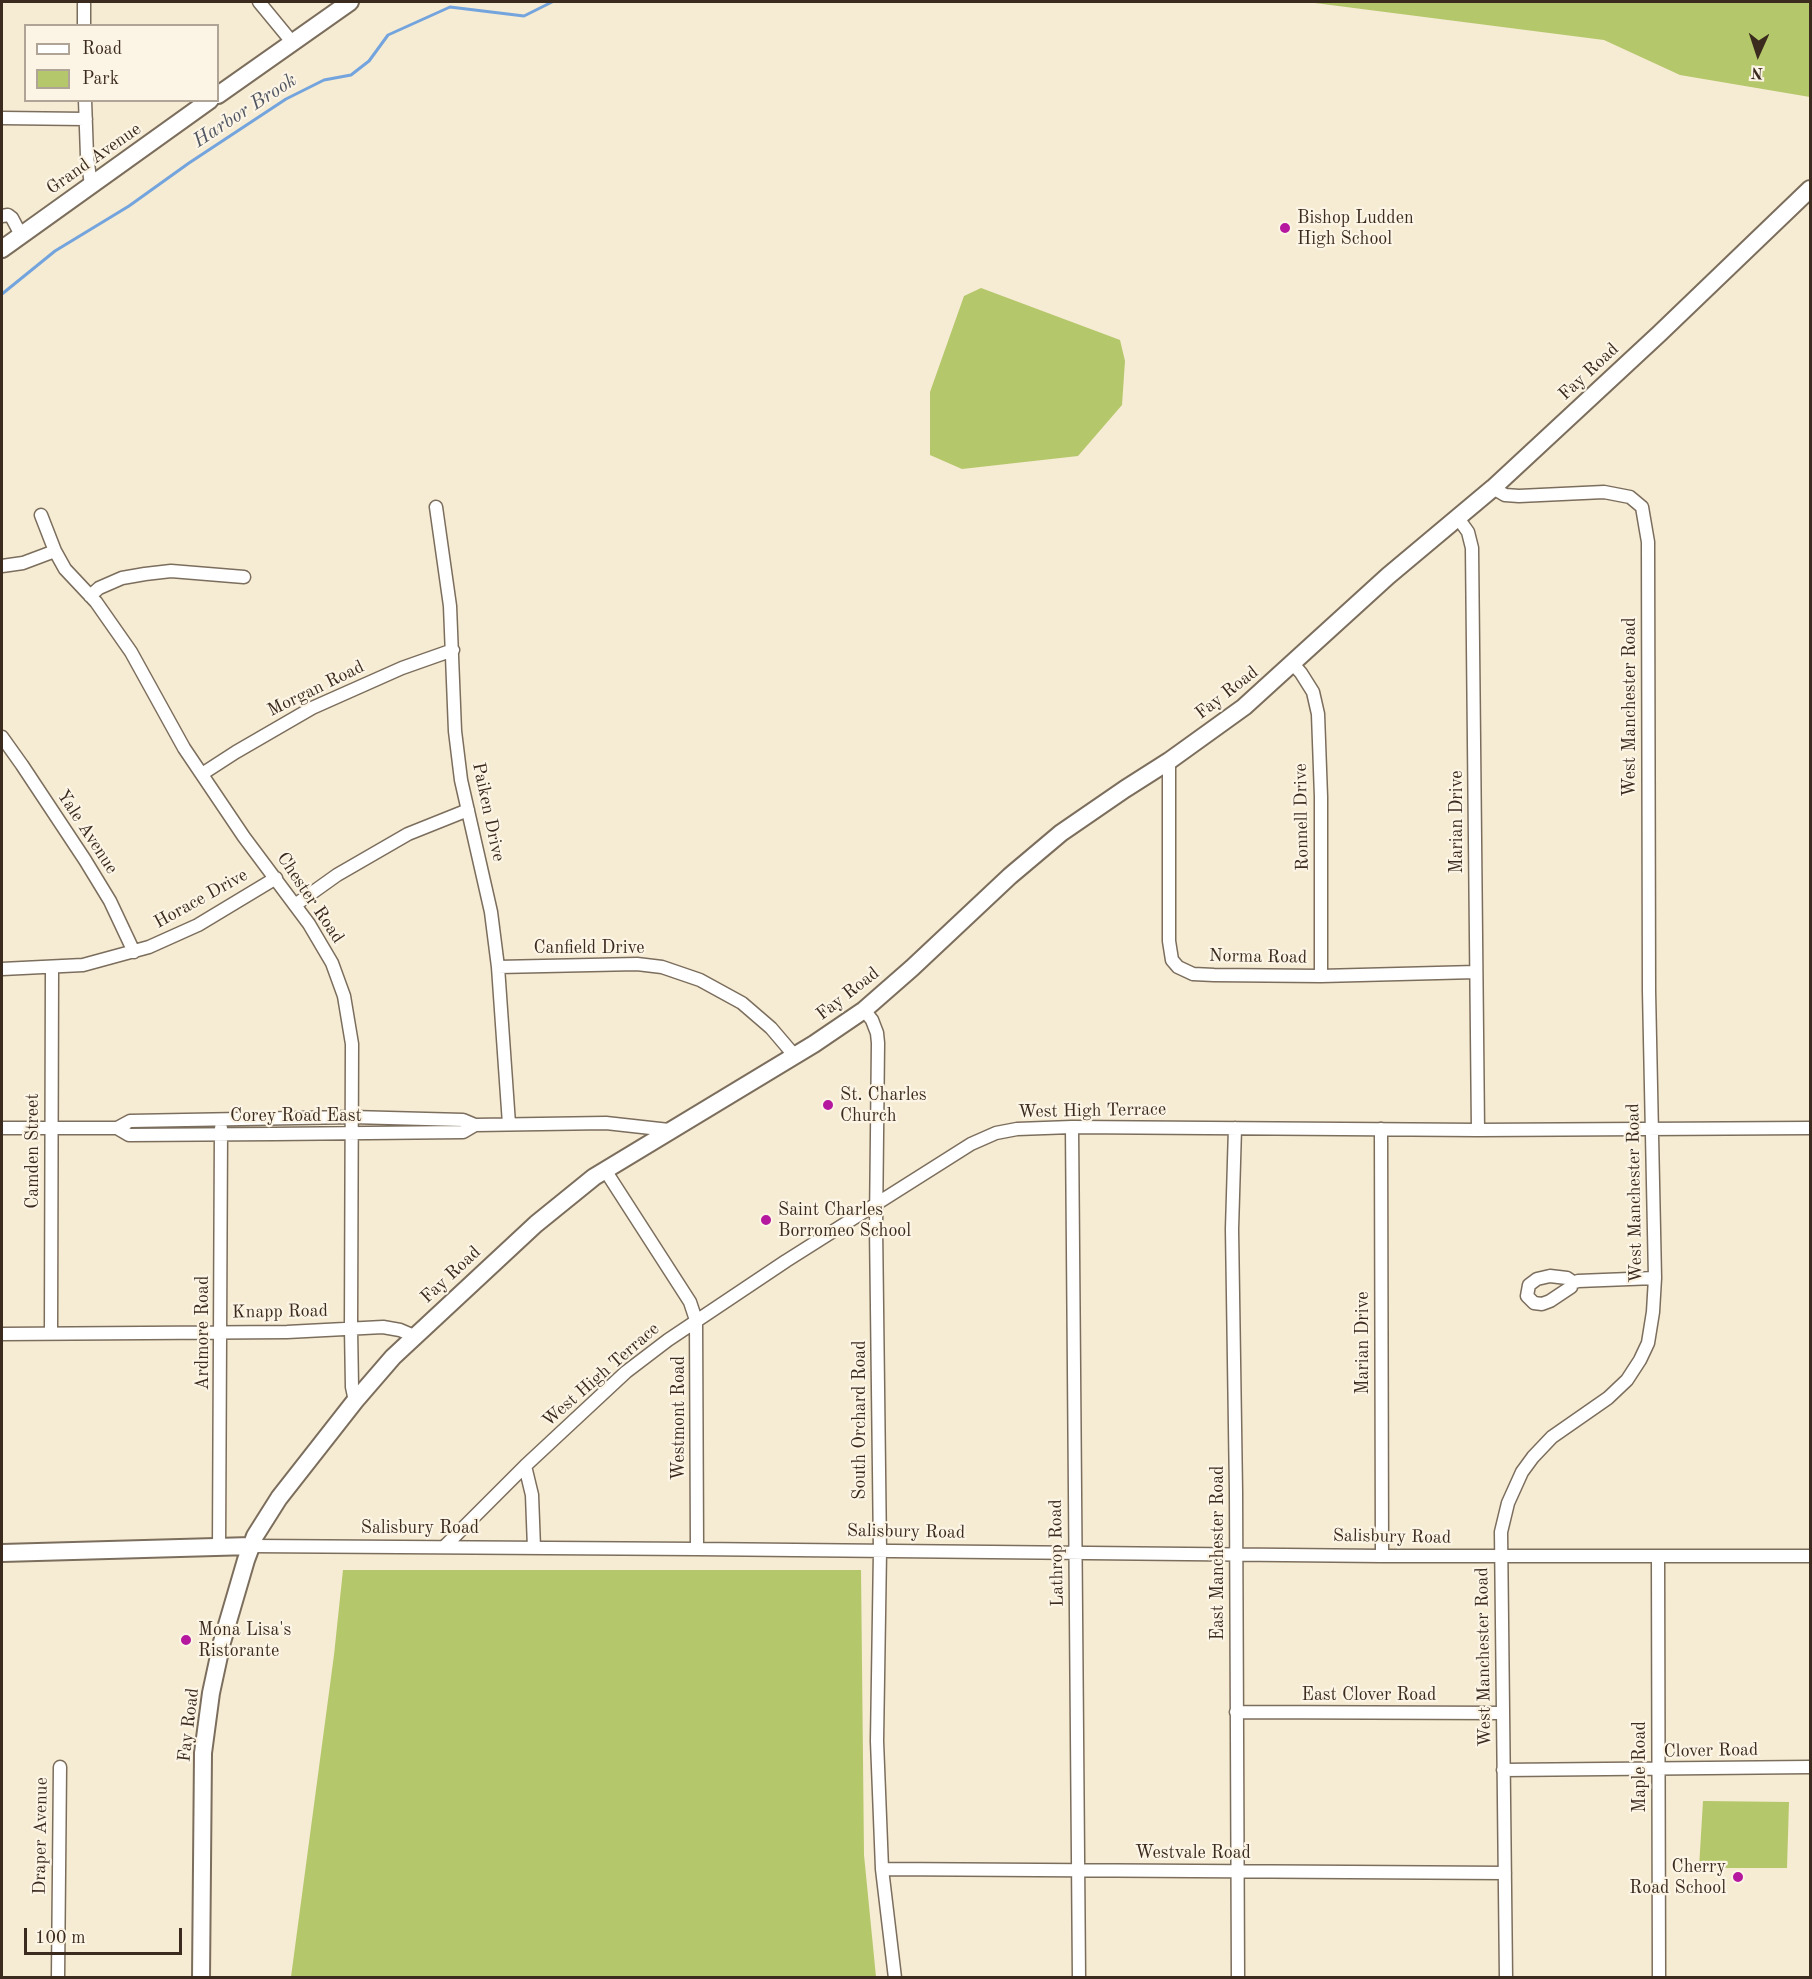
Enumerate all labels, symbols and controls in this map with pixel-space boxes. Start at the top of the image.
legend [24,24,219,102]
north arrow [1728,24,1788,84]
text: Road [82,40,122,58]
text: N [1751,64,1764,80]
water label: Harbor Brook [189,69,301,153]
text: Park [82,70,119,88]
street label: Grand Avenue [43,118,145,200]
place label: Bishop Ludden High School [1297,207,1414,250]
marker: Bishop Ludden High School [1278,221,1292,235]
street label: Fay Road [1554,339,1624,405]
street label: West Manchester Road [1619,617,1641,797]
street label: Morgan Road [264,656,368,722]
street label: Fay Road [1191,662,1263,724]
street label: Paiken Drive [467,760,509,864]
street label: Ronnell Drive [1290,763,1314,871]
street label: Marian Drive [1446,770,1468,874]
street label: Yale Avenue [52,786,122,878]
street label: Chester Road [272,848,348,948]
street label: Horace Drive [150,864,252,934]
street label: Canfield Drive [533,937,645,959]
street label: Norma Road [1209,945,1307,969]
street label: Fay Road [812,963,884,1025]
place label: St. Charles Church [840,1084,927,1126]
street label: Camden Street [22,1093,44,1209]
marker: St. Charles Church [821,1098,835,1112]
street label: West High Terrace [1018,1099,1166,1123]
street label: West Manchester Road [1623,1103,1647,1283]
street label: Corey Road East [230,1105,362,1127]
place label: Saint Charles Borromeo School [778,1199,911,1242]
marker: Saint Charles Borromeo School [759,1213,773,1227]
street label: Fay Road [416,1242,486,1308]
street label: Ardmore Road [192,1276,214,1390]
street label: Marian Drive [1352,1291,1374,1395]
street label: Knapp Road [232,1300,328,1324]
street label: West High Terrace [538,1318,664,1432]
street label: South Orchard Road [849,1340,871,1500]
street label: Westmont Road [668,1356,690,1480]
street label: East Manchester Road [1207,1466,1229,1640]
street label: Lathrop Road [1045,1499,1069,1607]
street label: Salisbury Road [361,1517,479,1539]
street label: Salisbury Road [847,1520,965,1544]
street label: Salisbury Road [1333,1525,1451,1549]
street label: West Manchester Road [1472,1567,1496,1747]
place label: Mona Lisa's Ristorante [198,1619,291,1662]
marker: Mona Lisa's Ristorante [179,1633,193,1647]
street label: East Clover Road [1301,1684,1437,1706]
street label: Fay Road [174,1687,204,1763]
street label: Maple Road [1629,1721,1651,1813]
street label: Clover Road [1664,1739,1758,1763]
street label: Draper Avenue [29,1777,53,1895]
street label: Westvale Road [1135,1842,1251,1864]
place label: Cherry Road School [1629,1856,1726,1898]
marker: Cherry Road School [1731,1870,1745,1884]
scale bar [27,1916,184,1954]
text: 100 m [35,1929,86,1947]

